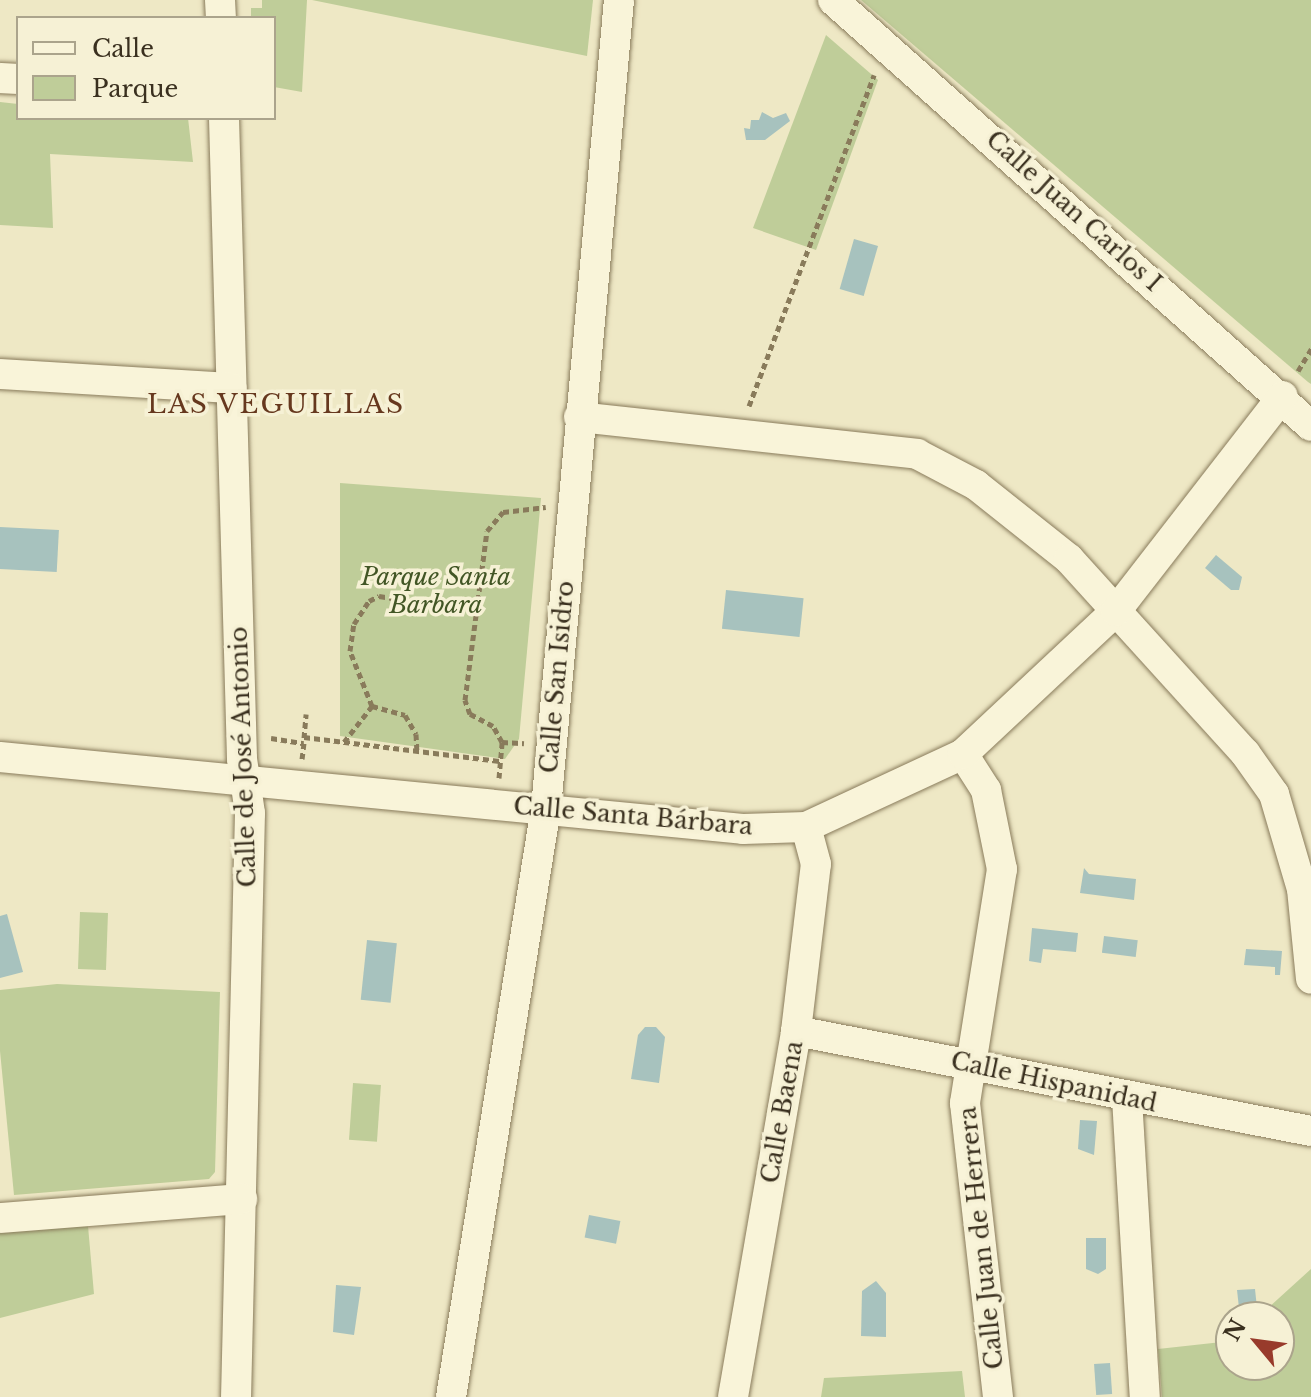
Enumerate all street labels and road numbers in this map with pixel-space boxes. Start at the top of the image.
street label: Calle Juan Carlos I [980,125,1168,297]
street label: Calle San Isidro [534,580,580,774]
street label: Calle de José Antonio [224,626,262,888]
street label: Calle Santa Bárbara [512,791,754,841]
street label: Calle Baena [755,1039,809,1185]
street label: Calle Hispanidad [948,1046,1160,1118]
street label: Calle Juan de Herrera [953,1105,1009,1371]

